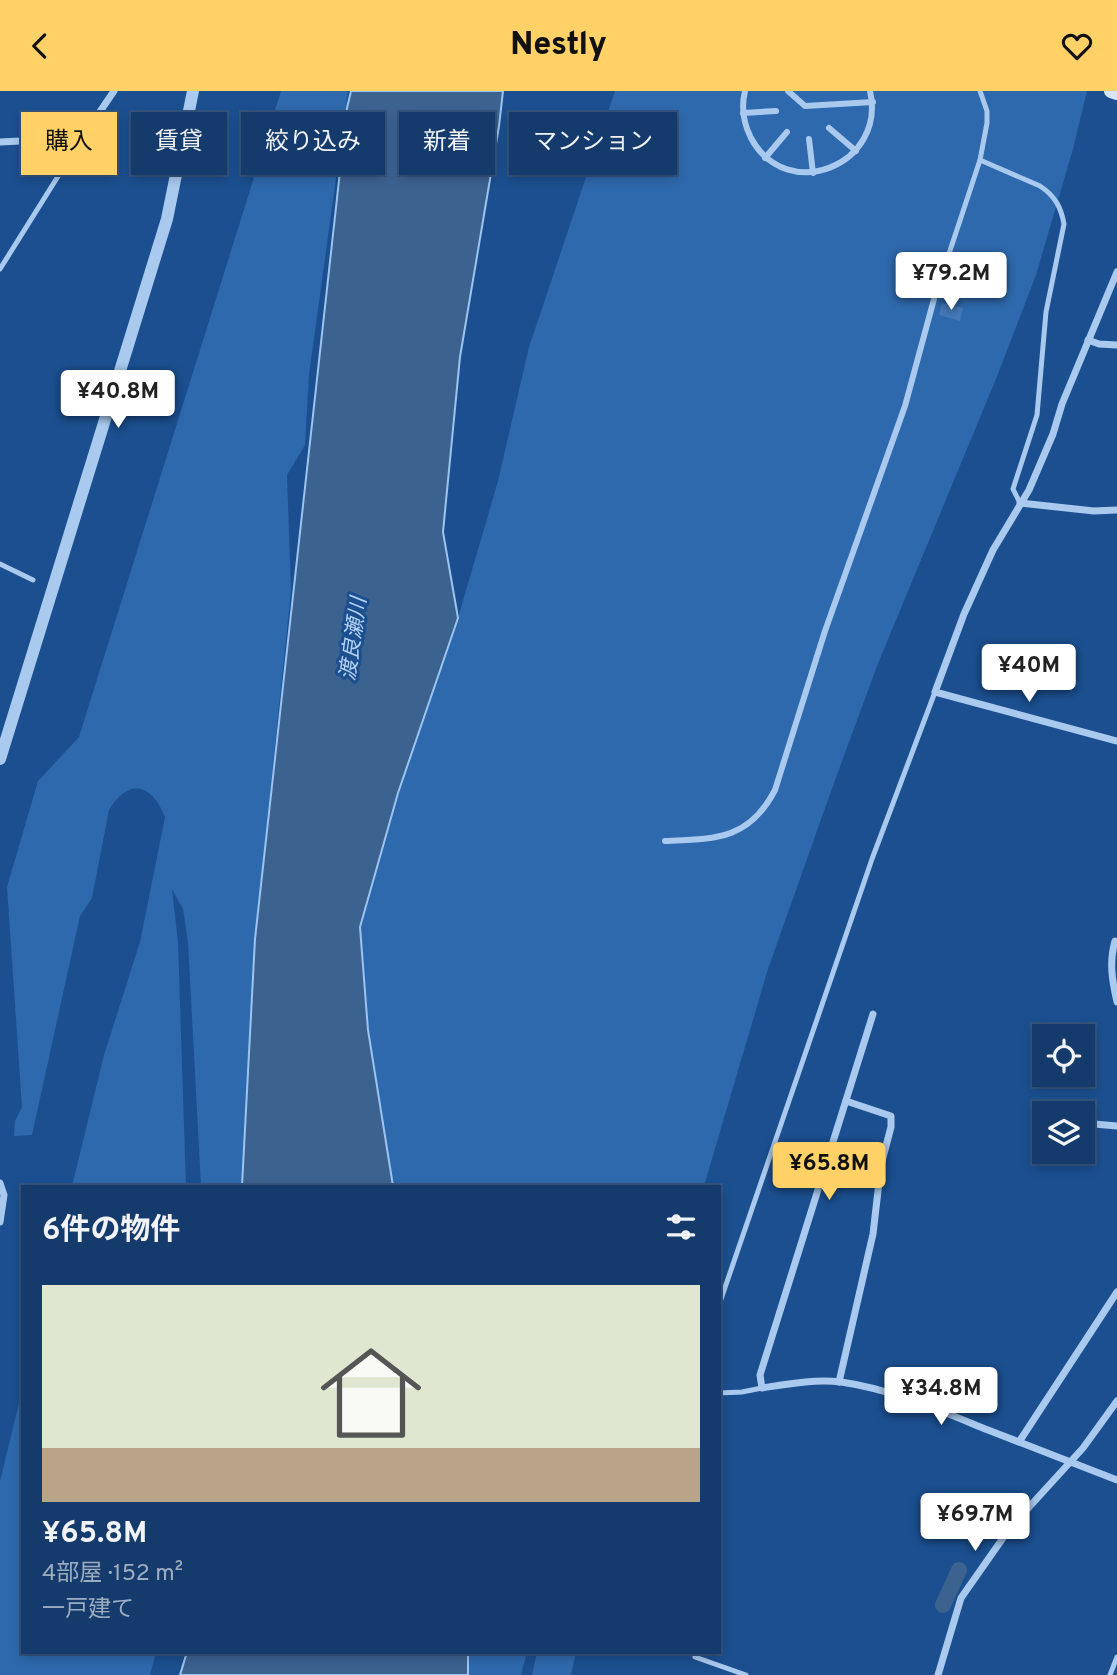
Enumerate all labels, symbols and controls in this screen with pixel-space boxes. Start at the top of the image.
text: Nestly [510,26,607,66]
icon: back [21,27,59,65]
icon: heart [1058,27,1096,65]
chip: 購入 [21,112,117,175]
chip: 賃貸 [131,112,227,175]
chip: 絞り込み [241,112,385,175]
chip: 新着 [399,112,495,175]
chip: マンション [509,112,677,175]
pin: ¥79.2M [894,253,1008,312]
text: ¥79.2M [912,260,990,289]
pin: ¥40.8M [61,371,175,430]
text: ¥40.8M [77,378,159,407]
water label: 渡良瀬川 [335,594,374,683]
pin: ¥40M [988,645,1070,704]
text: ¥40M [998,652,1060,681]
map controls [1032,1024,1095,1164]
button: locate [1032,1024,1095,1087]
button: layers [1032,1101,1095,1164]
pin: ¥65.8M [772,1143,886,1202]
text: ¥65.8M [789,1150,869,1179]
icon: filters [662,1208,700,1246]
text: 6件の物件 [42,1213,180,1250]
icon: home [308,1330,434,1456]
pin: ¥34.8M [884,1367,998,1427]
text: ¥34.8M [900,1375,982,1404]
pin: ¥69.7M [918,1493,1032,1553]
text: ¥69.7M [937,1501,1013,1530]
text: ¥65.8M [42,1516,147,1553]
text: 4部屋 · 152 m² [42,1560,183,1589]
text: 一戸建て [42,1596,134,1625]

